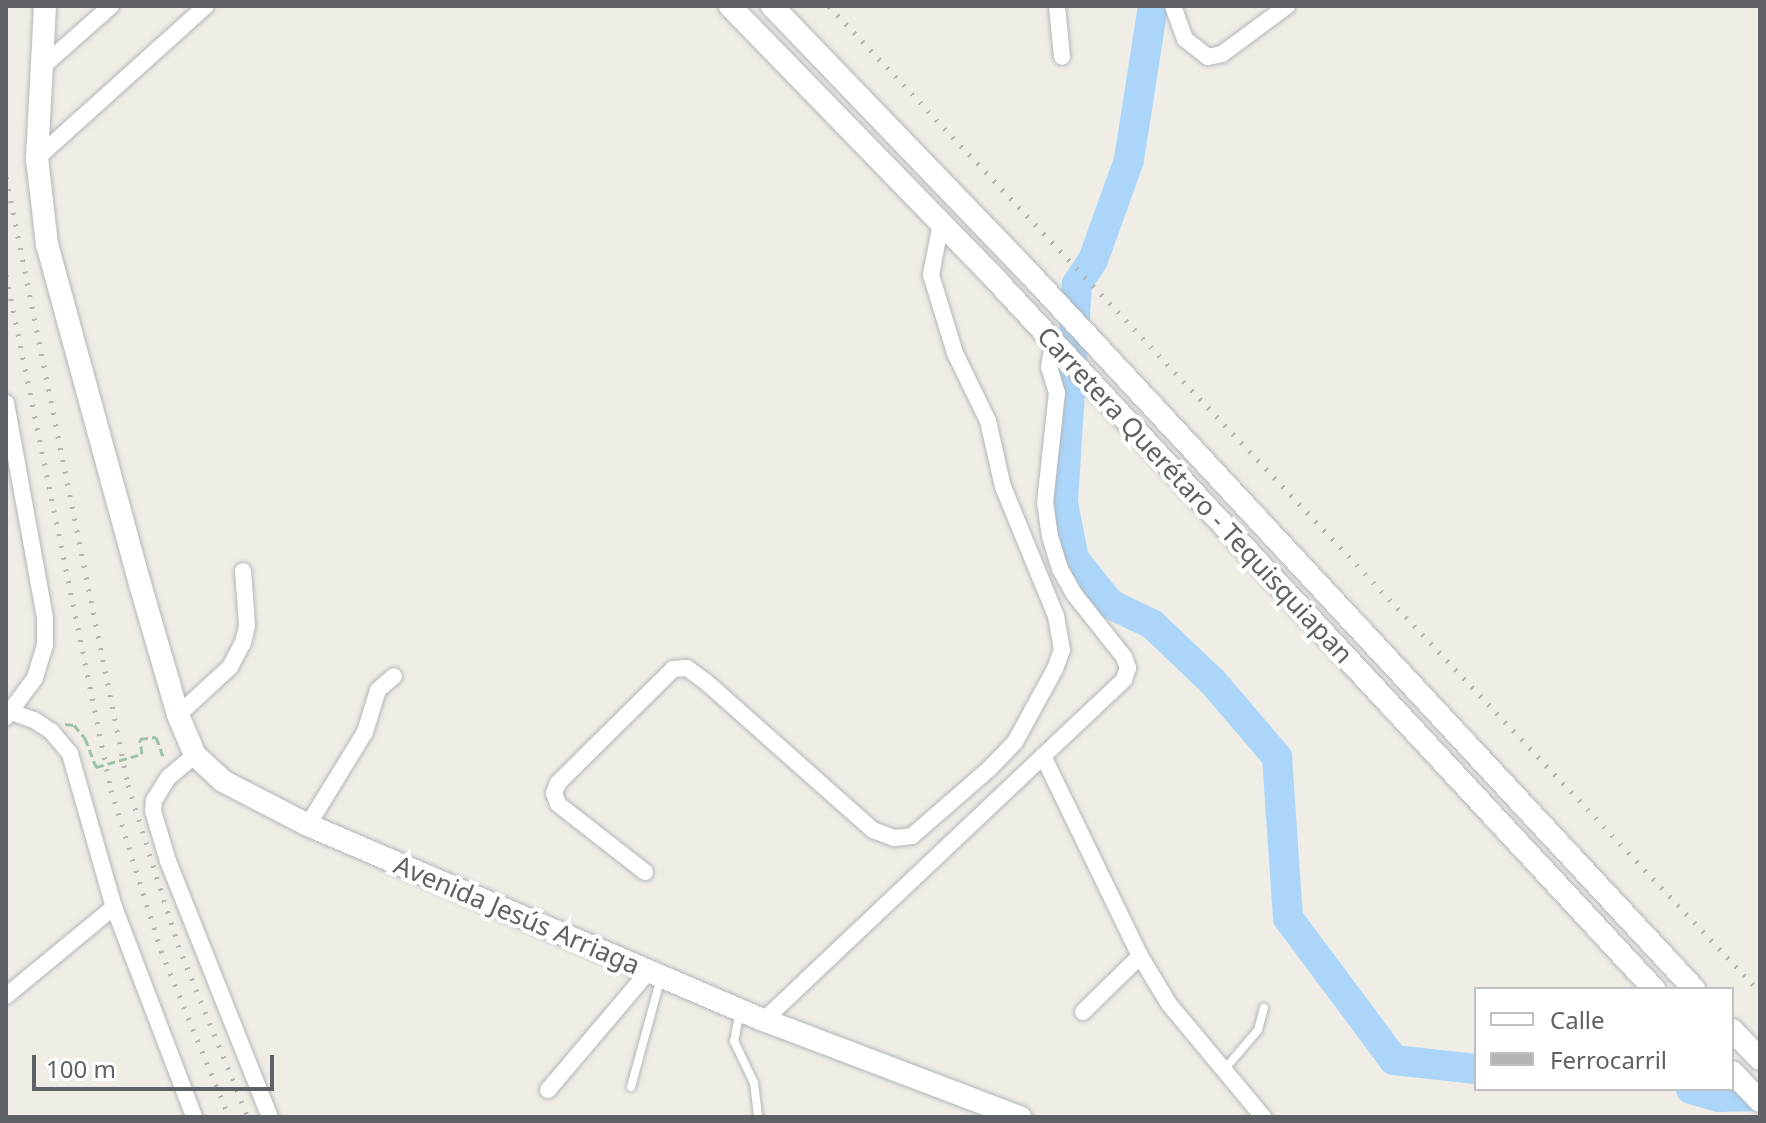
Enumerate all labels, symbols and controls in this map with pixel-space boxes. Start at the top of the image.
street label: Carretera Querétaro - Tequisquiapan [1031,320,1359,670]
street label: Avenida Jesús Arriaga [389,849,645,981]
legend [1474,987,1734,1091]
text: Calle [1550,1003,1605,1036]
scale bar [36,1039,278,1089]
text: Ferrocarril [1550,1043,1667,1076]
text: 100 m [46,1052,116,1085]

